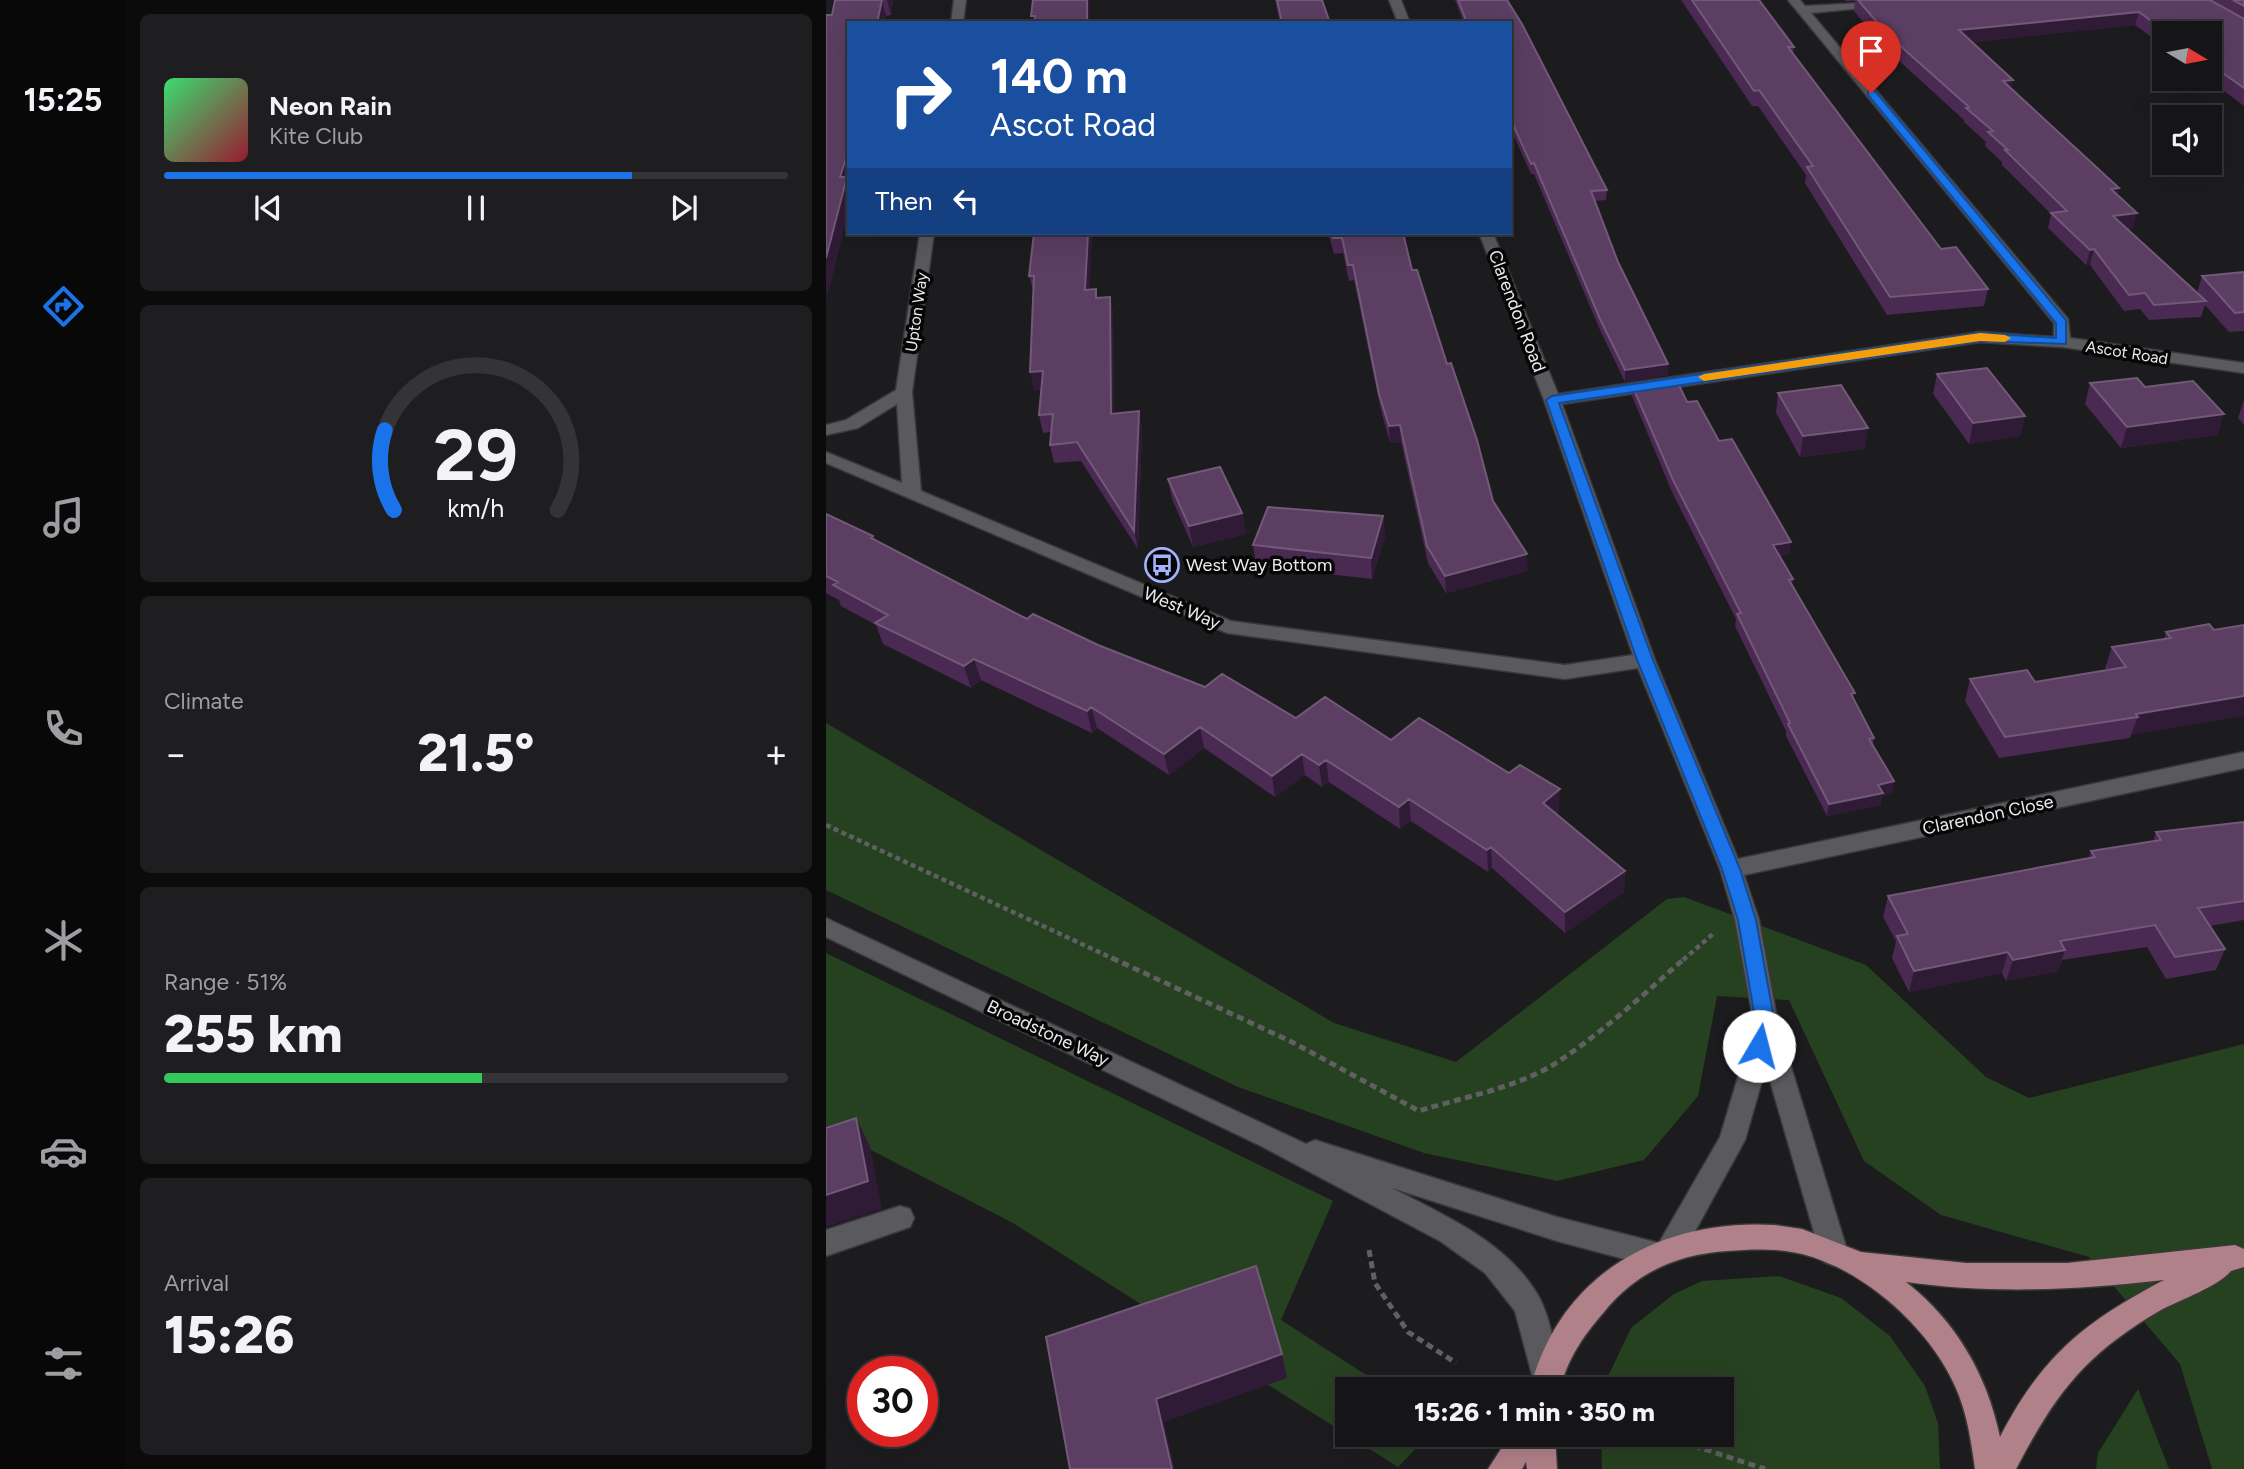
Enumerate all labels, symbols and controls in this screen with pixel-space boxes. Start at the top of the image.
pin [1841,21,1901,93]
north arrow [2152,21,2222,91]
map controls [2152,21,2222,175]
icon: arrive [1852,32,1890,70]
text: 140 m [990,46,1128,105]
icon: right [875,49,966,140]
text: 15:25 [24,81,102,119]
text: Neon Rain [269,90,392,122]
button: sound [2152,105,2222,175]
text: Ascot Road [990,106,1156,144]
text: Kite Club [269,122,363,150]
icon: left [947,182,985,220]
text: Then [875,185,933,217]
icon: previous [249,189,287,227]
icon: pause [457,189,495,227]
icon: next [665,189,703,227]
street label: Clarendon Road [1484,247,1550,375]
street label: Upton Way [902,271,932,353]
icon: directions [39,282,88,331]
street label: Ascot Road [2084,337,2169,368]
text: 29 [434,411,518,498]
text: km/h [447,492,505,522]
icon: music [39,493,88,542]
bus stop icon: West Way Bottom [1143,546,1181,584]
place label: West Way Bottom [1186,554,1332,576]
street label: West Way [1140,582,1224,634]
text: Climate [164,687,243,715]
icon: phone [39,704,88,753]
text: 21.5° [418,722,534,784]
text: − [164,731,188,777]
text: + [764,731,788,777]
street label: Clarendon Close [1921,790,2056,840]
icon: climate [39,916,88,965]
text: Range · 51% [164,968,287,996]
street label: Broadstone Way [983,995,1113,1071]
text: 255 km [164,1003,343,1065]
position arrow [1722,1009,1796,1083]
icon: car [39,1127,88,1176]
text: Arrival [164,1269,229,1297]
text: 15:26 [164,1304,294,1366]
icon: filters [39,1339,88,1388]
speed limit sign: 30 [847,1356,938,1447]
text: 15:26 · 1 min · 350 m [1414,1396,1655,1428]

